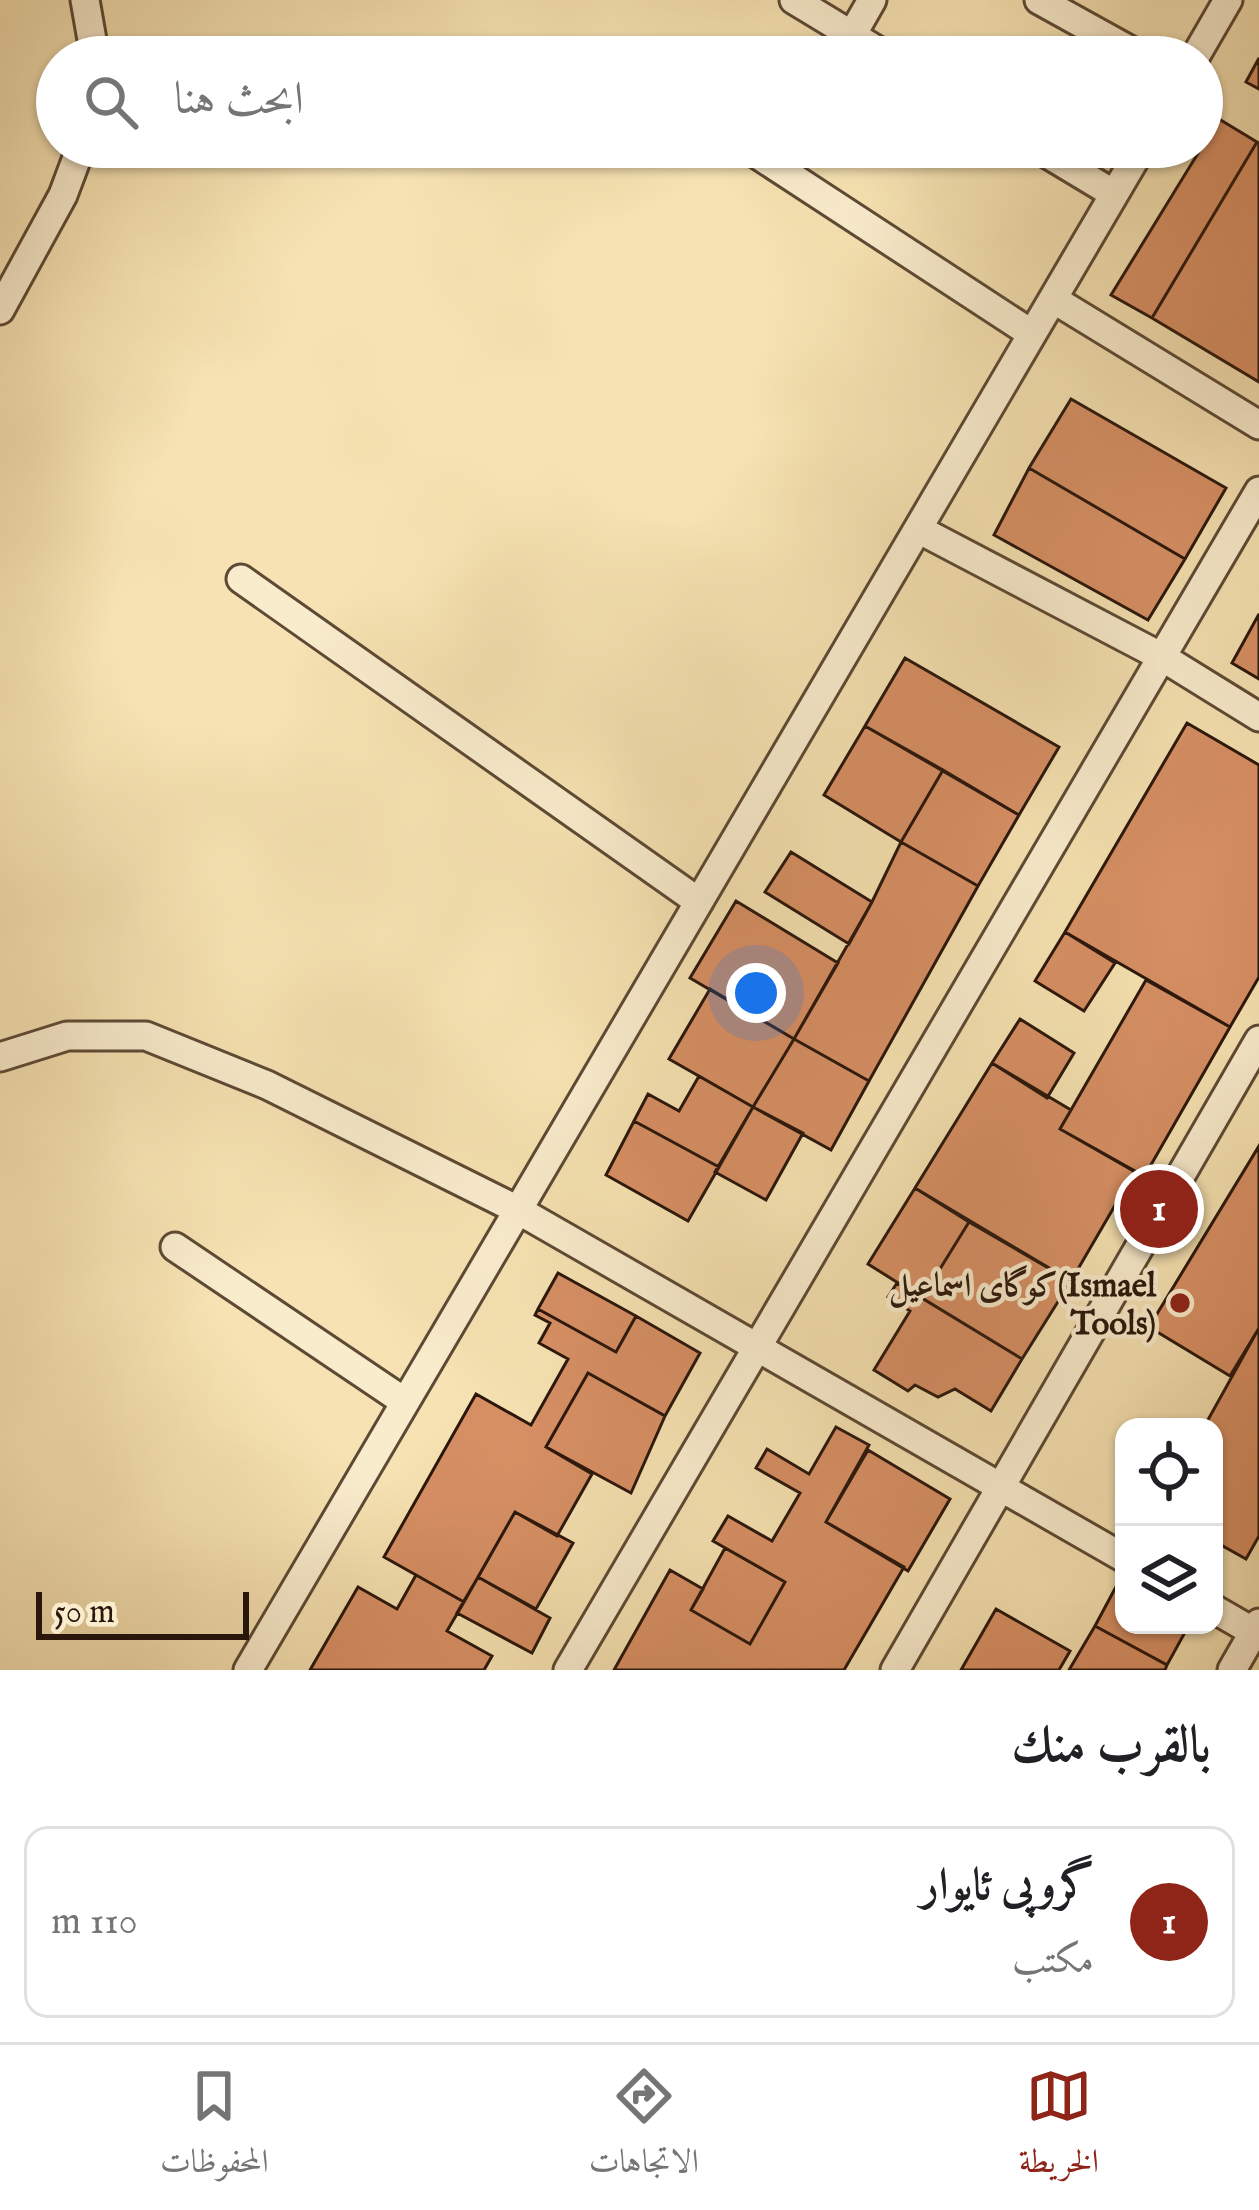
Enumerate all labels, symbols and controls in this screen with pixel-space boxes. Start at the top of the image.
search box [36,36,1223,168]
icon: search [78,69,144,135]
text: ابحث هنا [174,72,304,129]
your location [726,963,786,1023]
pin: 1 [1120,1164,1198,1254]
place label: كوگای اسماعیل(Ismael Tools) [889,1265,1157,1346]
marker: كوگای اسماعیل(Ismael Tools) [1167,1290,1193,1316]
map controls [1115,1418,1223,1634]
button: locate [1115,1418,1223,1526]
button: layers [1115,1526,1223,1634]
scale bar [36,1586,249,1639]
text: 50 m [54,1592,115,1634]
text: بالقرب منك [1011,1715,1211,1780]
text: گروپى ئايوار [921,1858,1094,1915]
text: 110 m [51,1898,138,1947]
text: 1 [1162,1898,1176,1947]
text: مكتب [1012,1937,1094,1986]
tab: المحفوظات [160,2063,269,2193]
tab: الاتجاهات [589,2063,699,2193]
tab: الخريطة [1019,2063,1099,2193]

